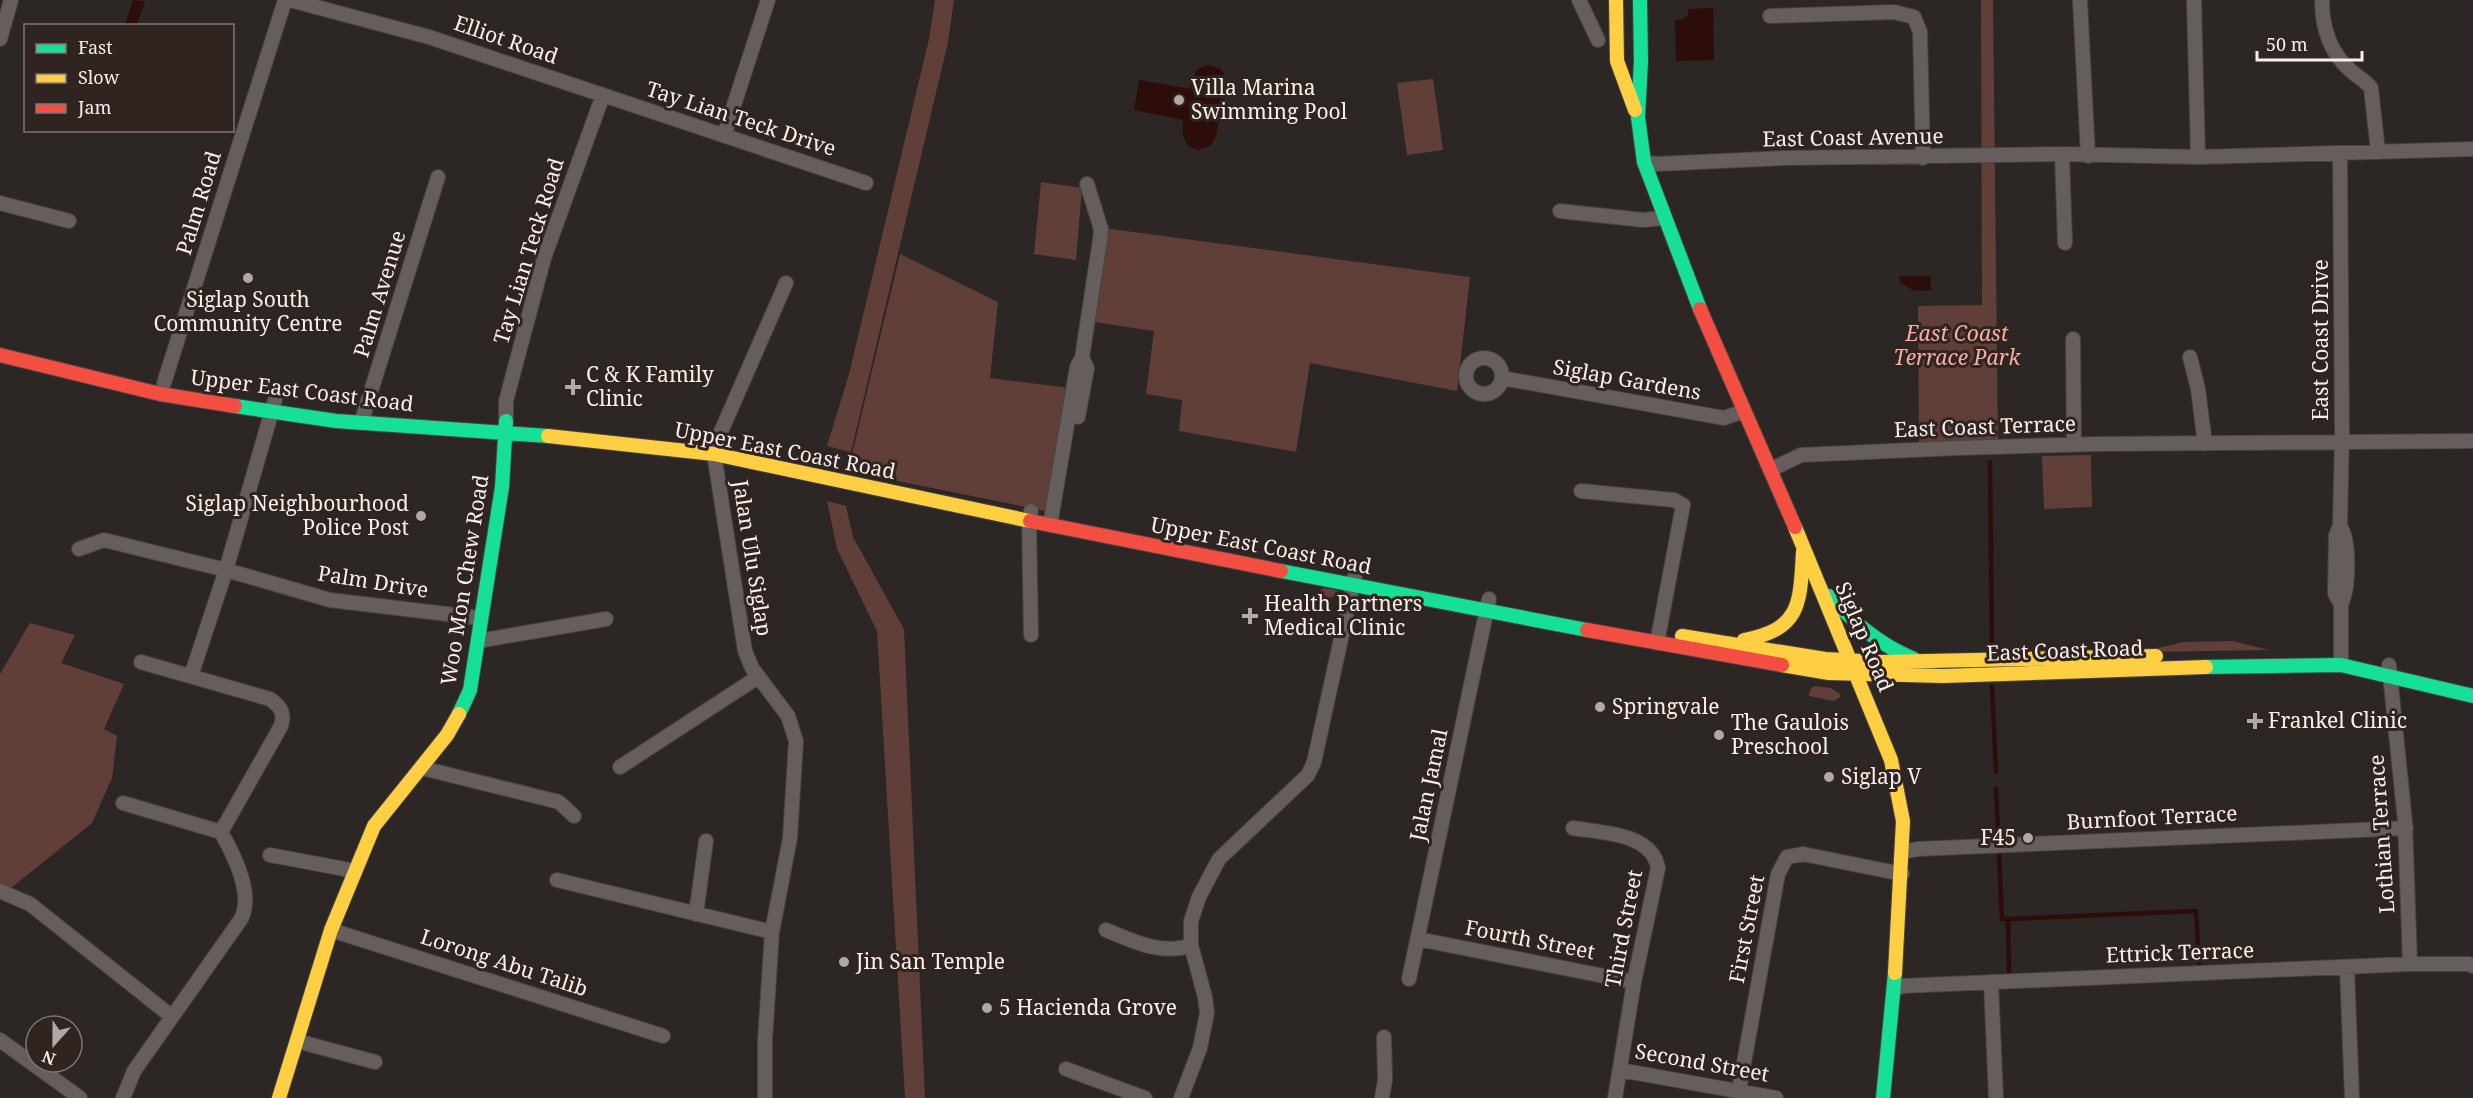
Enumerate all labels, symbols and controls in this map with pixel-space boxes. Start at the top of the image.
street label: Elliot Road [451,8,562,70]
legend [24,24,234,132]
scale bar [2257,24,2362,62]
text: 50 m [2266,32,2308,56]
text: Fast [78,35,113,59]
text: Slow [78,65,120,89]
place label: Villa Marina Swimming Pool [1191,73,1348,125]
street label: Tay Lian Teck Drive [643,74,840,162]
marker: Villa Marina Swimming Pool [1172,93,1186,107]
text: Jam [77,95,112,119]
street label: East Coast Avenue [1762,121,1944,153]
street label: Palm Road [169,147,227,258]
street label: Tay Lian Teck Road [486,154,570,347]
street label: Palm Avenue [346,227,412,361]
street label: East Coast Drive [2306,259,2334,421]
marker: Siglap South Community Centre [241,271,255,285]
place label: Siglap South Community Centre [153,285,343,337]
park label: East Coast Terrace Park [1894,319,2022,371]
street label: Siglap Gardens [1551,352,1703,406]
place label: C & K Family Clinic [586,360,714,412]
street label: Upper East Coast Road [189,362,415,418]
marker: C & K Family Clinic [564,378,582,396]
street label: East Coast Terrace [1893,409,2076,443]
street label: Upper East Coast Road [672,415,898,485]
street label: Woo Mon Chew Road [434,472,495,687]
street label: Jalan Ulu Siglap [727,477,779,638]
place label: Siglap Neighbourhood Police Post [186,489,409,541]
marker: Siglap Neighbourhood Police Post [414,509,428,523]
street label: Upper East Coast Road [1148,510,1374,580]
street label: Palm Drive [316,558,430,604]
street label: Siglap Road [1829,577,1901,696]
place label: Health Partners Medical Clinic [1264,589,1422,641]
marker: Health Partners Medical Clinic [1241,607,1259,625]
street label: East Coast Road [1986,633,2144,667]
place label: Springvale [1612,692,1720,720]
marker: Springvale [1593,700,1607,714]
place label: Frankel Clinic [2268,706,2407,734]
place label: The Gaulois Preschool [1731,708,1849,760]
marker: Frankel Clinic [2246,712,2264,730]
street label: Jalan Jamal [1402,726,1454,845]
marker: The Gaulois Preschool [1712,728,1726,742]
street label: Lothian Terrace [2361,754,2401,915]
place label: Siglap V [1841,762,1922,790]
marker: Siglap V [1822,770,1836,784]
street label: Burnfoot Terrace [2066,799,2238,835]
place label: F45 [1980,823,2016,851]
marker: F45 [2021,831,2035,845]
street label: Third Street [1598,867,1648,990]
street label: First Street [1722,872,1770,985]
street label: Fourth Street [1463,913,1597,965]
street label: Lorong Abu Talib [417,922,591,1002]
street label: Ettrick Terrace [2105,935,2255,969]
place label: Jin San Temple [855,947,1005,975]
marker: Jin San Temple [837,955,851,969]
place label: 5 Hacienda Grove [999,993,1177,1021]
marker: 5 Hacienda Grove [980,1001,994,1015]
north arrow [24,1014,84,1074]
street label: Second Street [1633,1036,1771,1088]
text: N [38,1045,58,1071]

